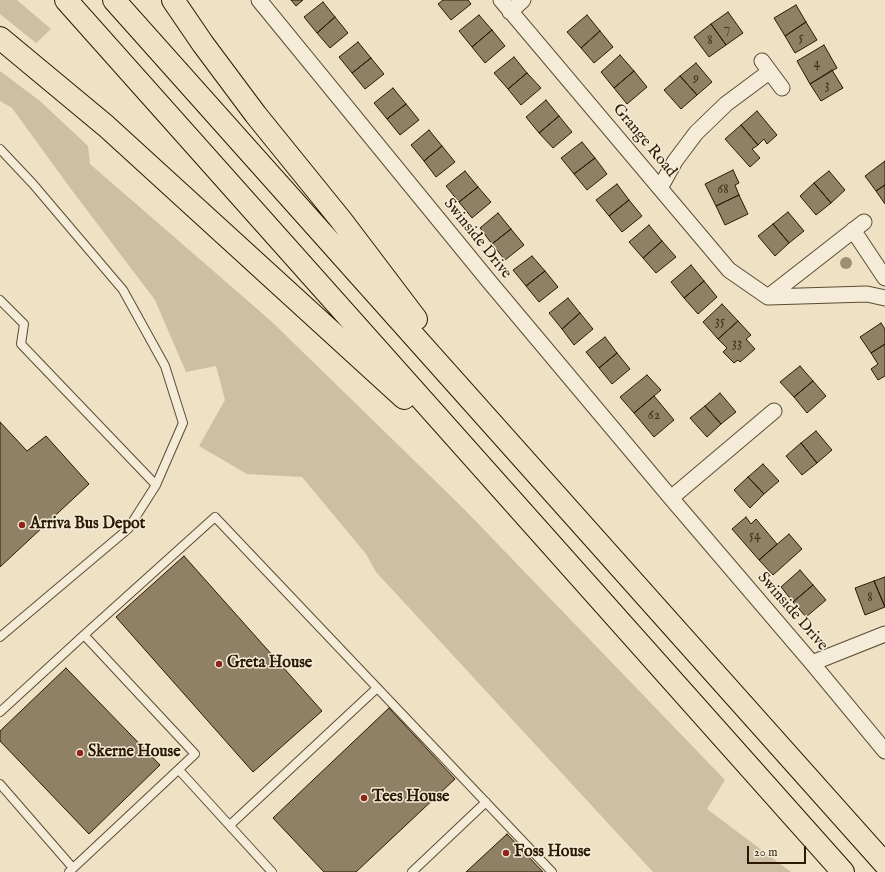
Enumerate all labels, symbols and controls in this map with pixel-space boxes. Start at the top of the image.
house number: 7 [724,21,730,37]
house number: 5 [798,30,804,46]
house number: 8 [707,33,713,49]
house number: 4 [814,56,820,72]
house number: 9 [693,71,699,87]
house number: 3 [824,78,830,94]
street label: Grange Road [608,100,680,182]
house number: 68 [717,182,729,198]
street label: Swinside Drive [439,195,515,283]
house number: 35 [715,314,725,330]
house number: 33 [732,336,742,352]
house number: 62 [648,408,660,424]
place label: Arriva Bus Depot [30,515,145,535]
marker: Arriva Bus Depot [17,520,27,530]
house number: 54 [749,528,761,544]
street label: Swinside Drive [753,569,831,655]
house number: 8 [867,590,873,606]
place label: Greta House [227,654,312,674]
marker: Greta House [214,659,224,669]
place label: Skerne House [88,743,181,763]
marker: Skerne House [75,748,85,758]
place label: Tees House [372,788,449,808]
marker: Tees House [359,793,369,803]
scale bar [749,838,808,864]
place label: Foss House [514,843,591,863]
text: 20 m [754,845,777,860]
marker: Foss House [501,848,511,858]

